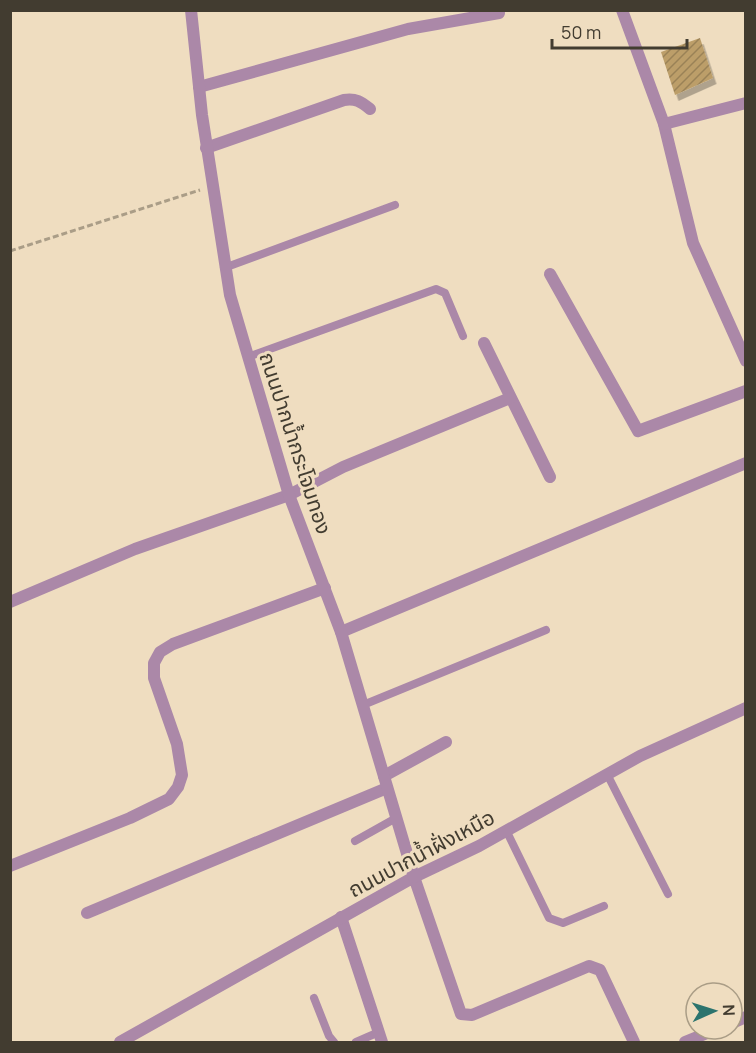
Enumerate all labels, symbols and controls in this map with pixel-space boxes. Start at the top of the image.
scale bar [552,12,687,50]
text: 50 m [561,20,601,44]
street label: ถนนปากน้ำกระโจมทอง [253,349,339,537]
street label: ถนนปากน้ำฝั่งเหนือ [343,803,499,903]
north arrow [684,981,744,1041]
text: N [718,1004,740,1017]

